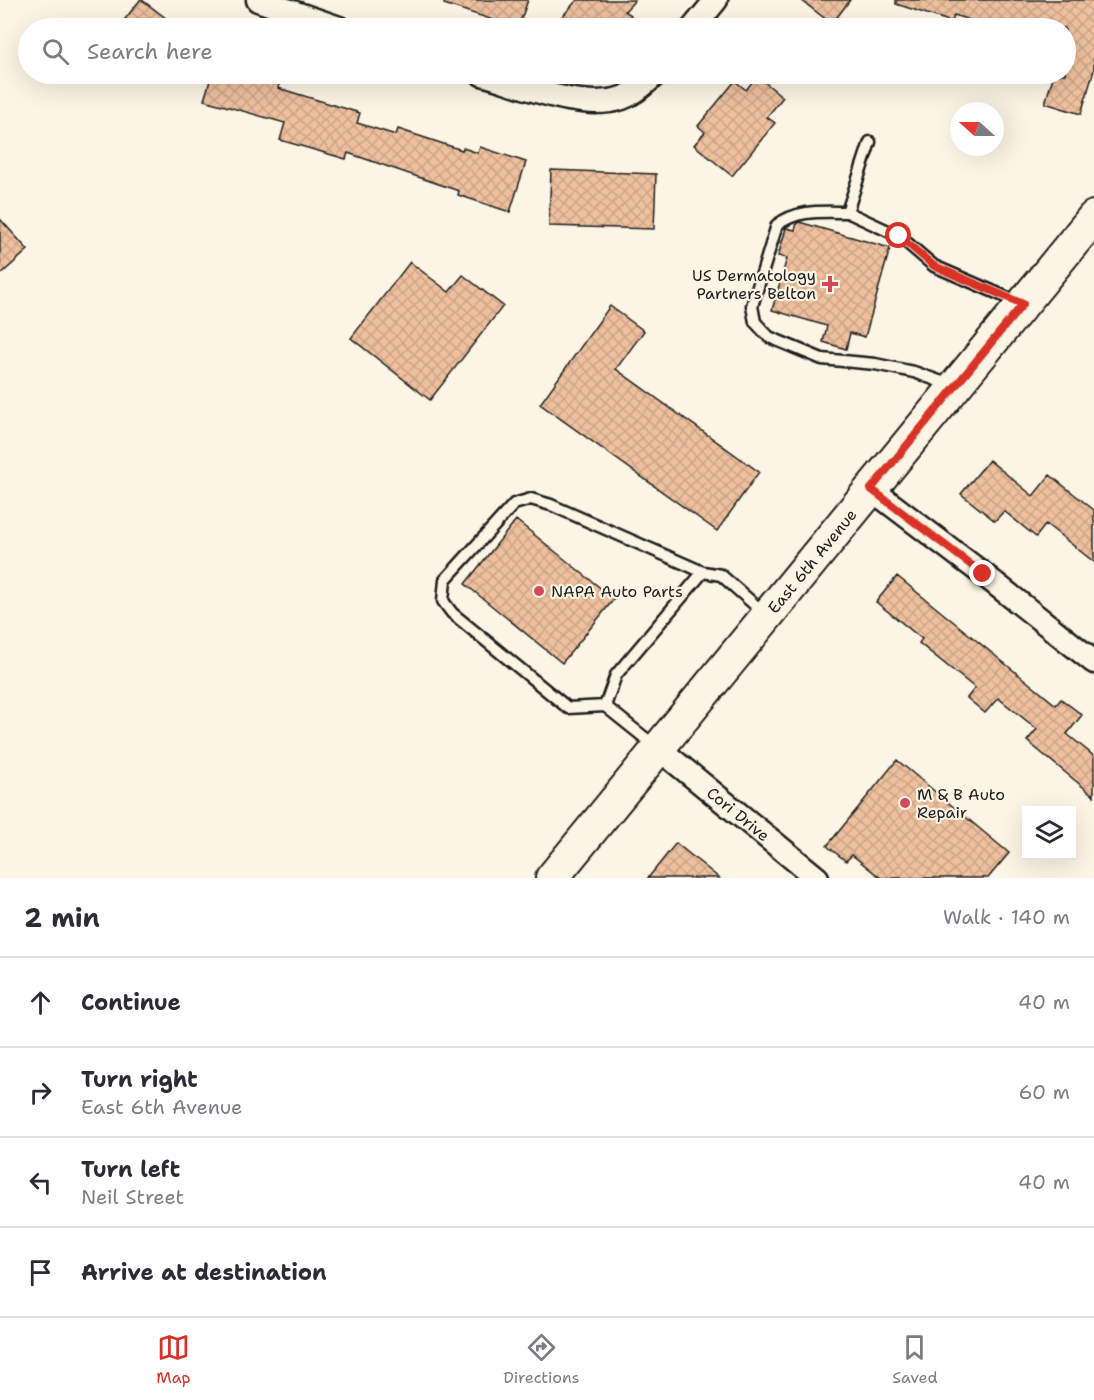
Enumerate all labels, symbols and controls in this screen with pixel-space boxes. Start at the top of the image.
search box [18,18,1076,84]
icon: search [39,35,72,68]
text: Search here [87,37,213,66]
north arrow [950,102,1004,156]
route start [885,222,911,248]
place label: US Dermatology Partners Belton [692,265,816,304]
marker: US Dermatology Partners Belton [821,275,839,293]
street label: East 6th Avenue [763,504,861,618]
route end [969,560,995,586]
place label: NAPA Auto Parts [551,581,683,602]
marker: NAPA Auto Parts [532,584,546,598]
street label: Cori Drive [703,782,774,846]
place label: M & B Auto Repair [917,784,1005,823]
marker: M & B Auto Repair [898,796,912,810]
map controls [1022,806,1076,860]
button: layers [1022,806,1076,860]
text: 2 min [24,900,100,935]
text: Walk · 140 m [943,904,1070,930]
icon: ahead [24,986,57,1019]
text: Continue [81,988,181,1017]
text: 40 m [1018,989,1070,1015]
text: Turn right [81,1065,198,1094]
icon: right [24,1076,57,1109]
text: 60 m [1018,1079,1070,1105]
text: East 6th Avenue [81,1094,242,1120]
text: Turn left [81,1155,180,1184]
icon: left [24,1166,57,1199]
text: 40 m [1018,1169,1070,1195]
text: Neil Street [81,1184,184,1210]
icon: arrive [24,1256,57,1289]
text: Arrive at destination [81,1258,327,1287]
tab: Map [156,1331,191,1388]
tab: Directions [503,1331,580,1388]
tab: Saved [892,1331,938,1388]

